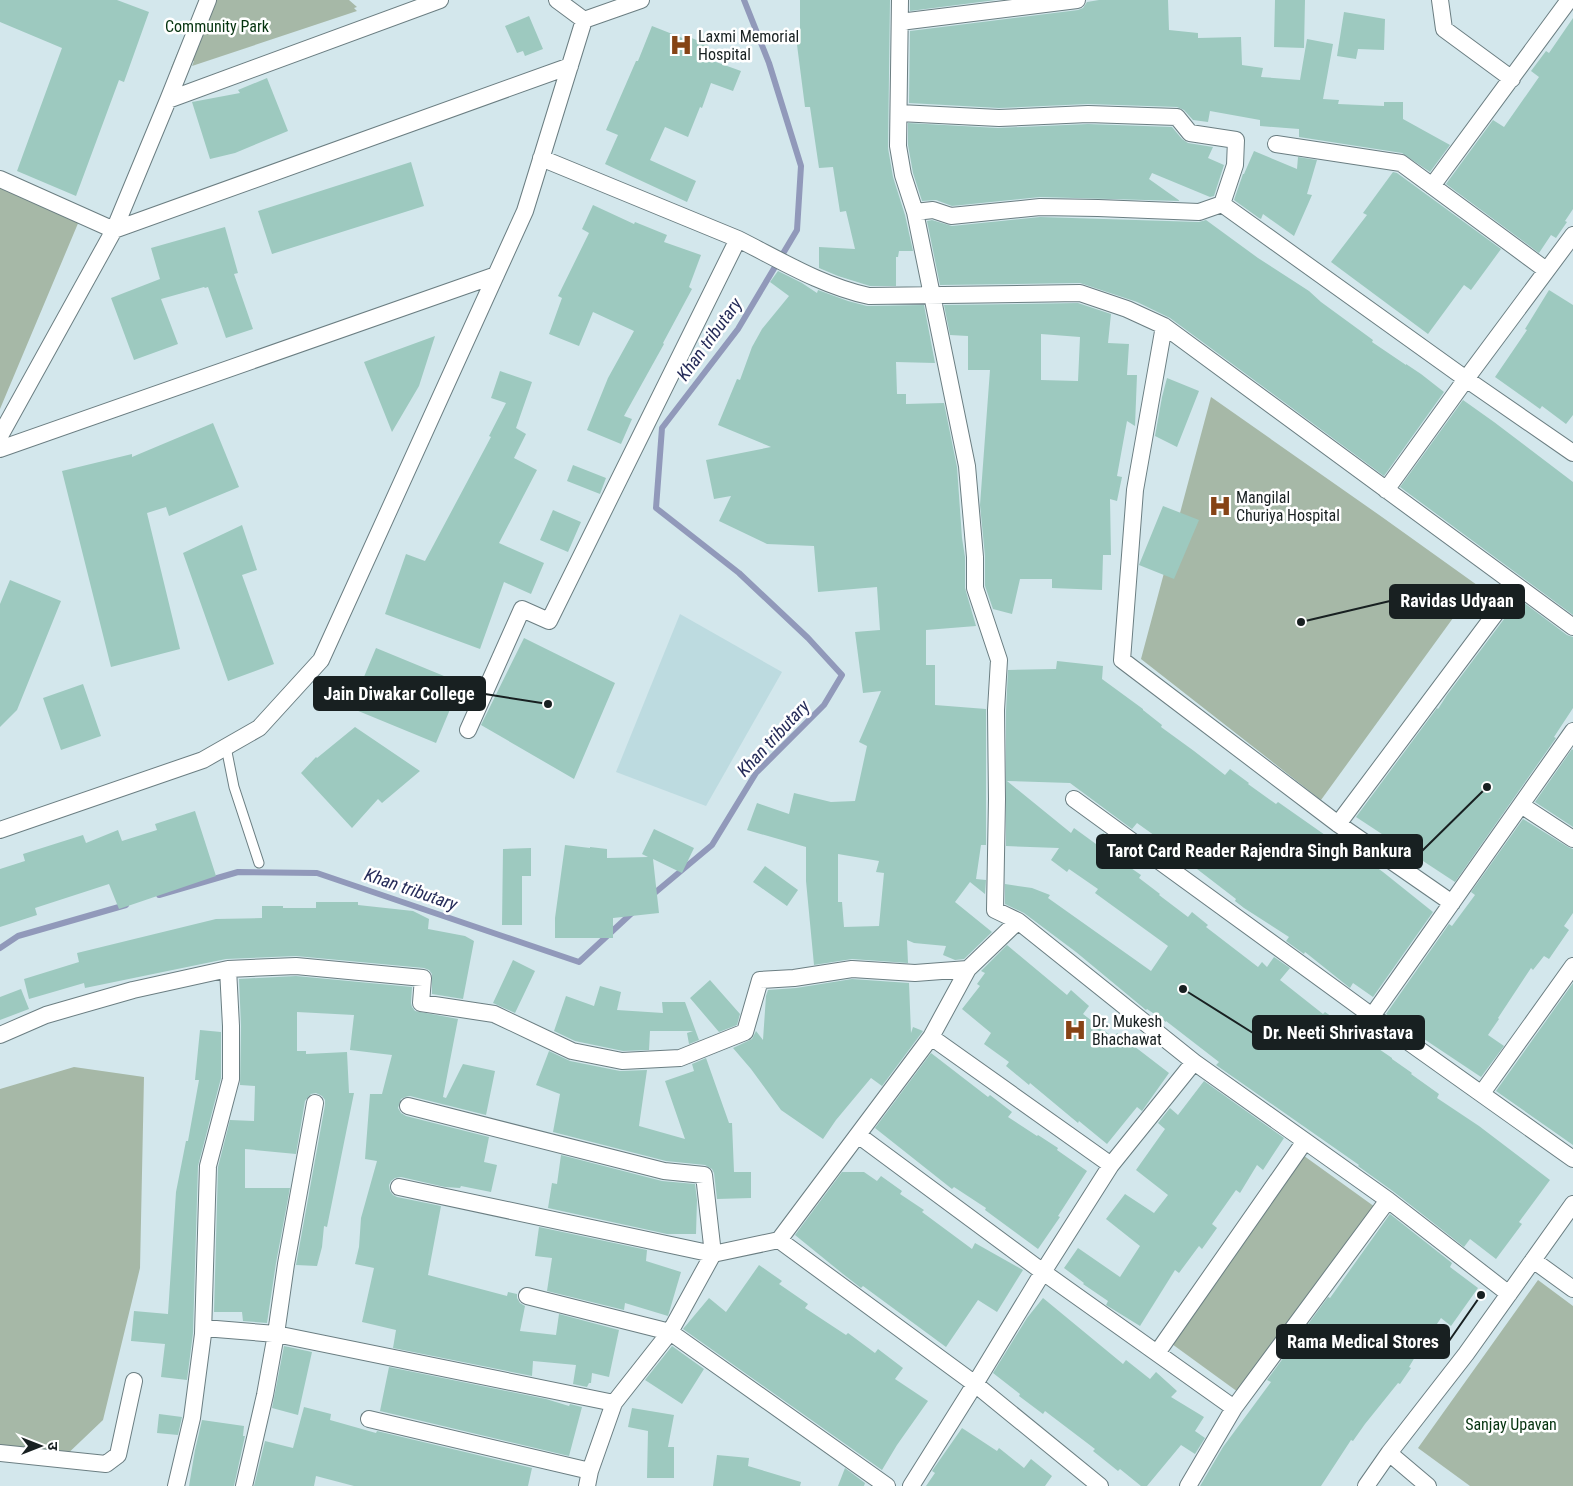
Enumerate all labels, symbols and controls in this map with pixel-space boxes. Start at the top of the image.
park label: Community Park [165,17,270,36]
place label: Laxmi Memorial Hospital [698,27,799,64]
hospital icon: Laxmi Memorial Hospital [668,32,694,58]
water label: Khan tributary [672,293,746,384]
place label: Mangilal Churiya Hospital [1236,488,1340,525]
hospital icon: Mangilal Churiya Hospital [1207,493,1233,519]
callout: Ravidas Udyaan [1390,585,1524,618]
text: Ravidas Udyaan [1400,590,1514,611]
callout: Jain Diwakar College [314,677,485,710]
text: Jain Diwakar College [323,683,475,704]
water label: Khan tributary [732,695,814,781]
callout: Tarot Card Reader Rajendra Singh Bankura [1097,835,1422,868]
text: Tarot Card Reader Rajendra Singh Bankura [1106,840,1412,861]
water label: Khan tributary [362,863,461,915]
place label: Dr. Mukesh Bhachawat [1092,1012,1162,1049]
callout: Dr. Neeti Shrivastava [1253,1016,1424,1049]
hospital icon: Dr. Mukesh Bhachawat [1062,1017,1088,1043]
text: Dr. Neeti Shrivastava [1263,1022,1413,1043]
callout: Rama Medical Stores [1277,1325,1449,1358]
text: Rama Medical Stores [1287,1331,1439,1352]
park label: Sanjay Upavan [1465,1415,1557,1434]
north arrow [15,1421,65,1471]
text: उ [45,1442,61,1451]

